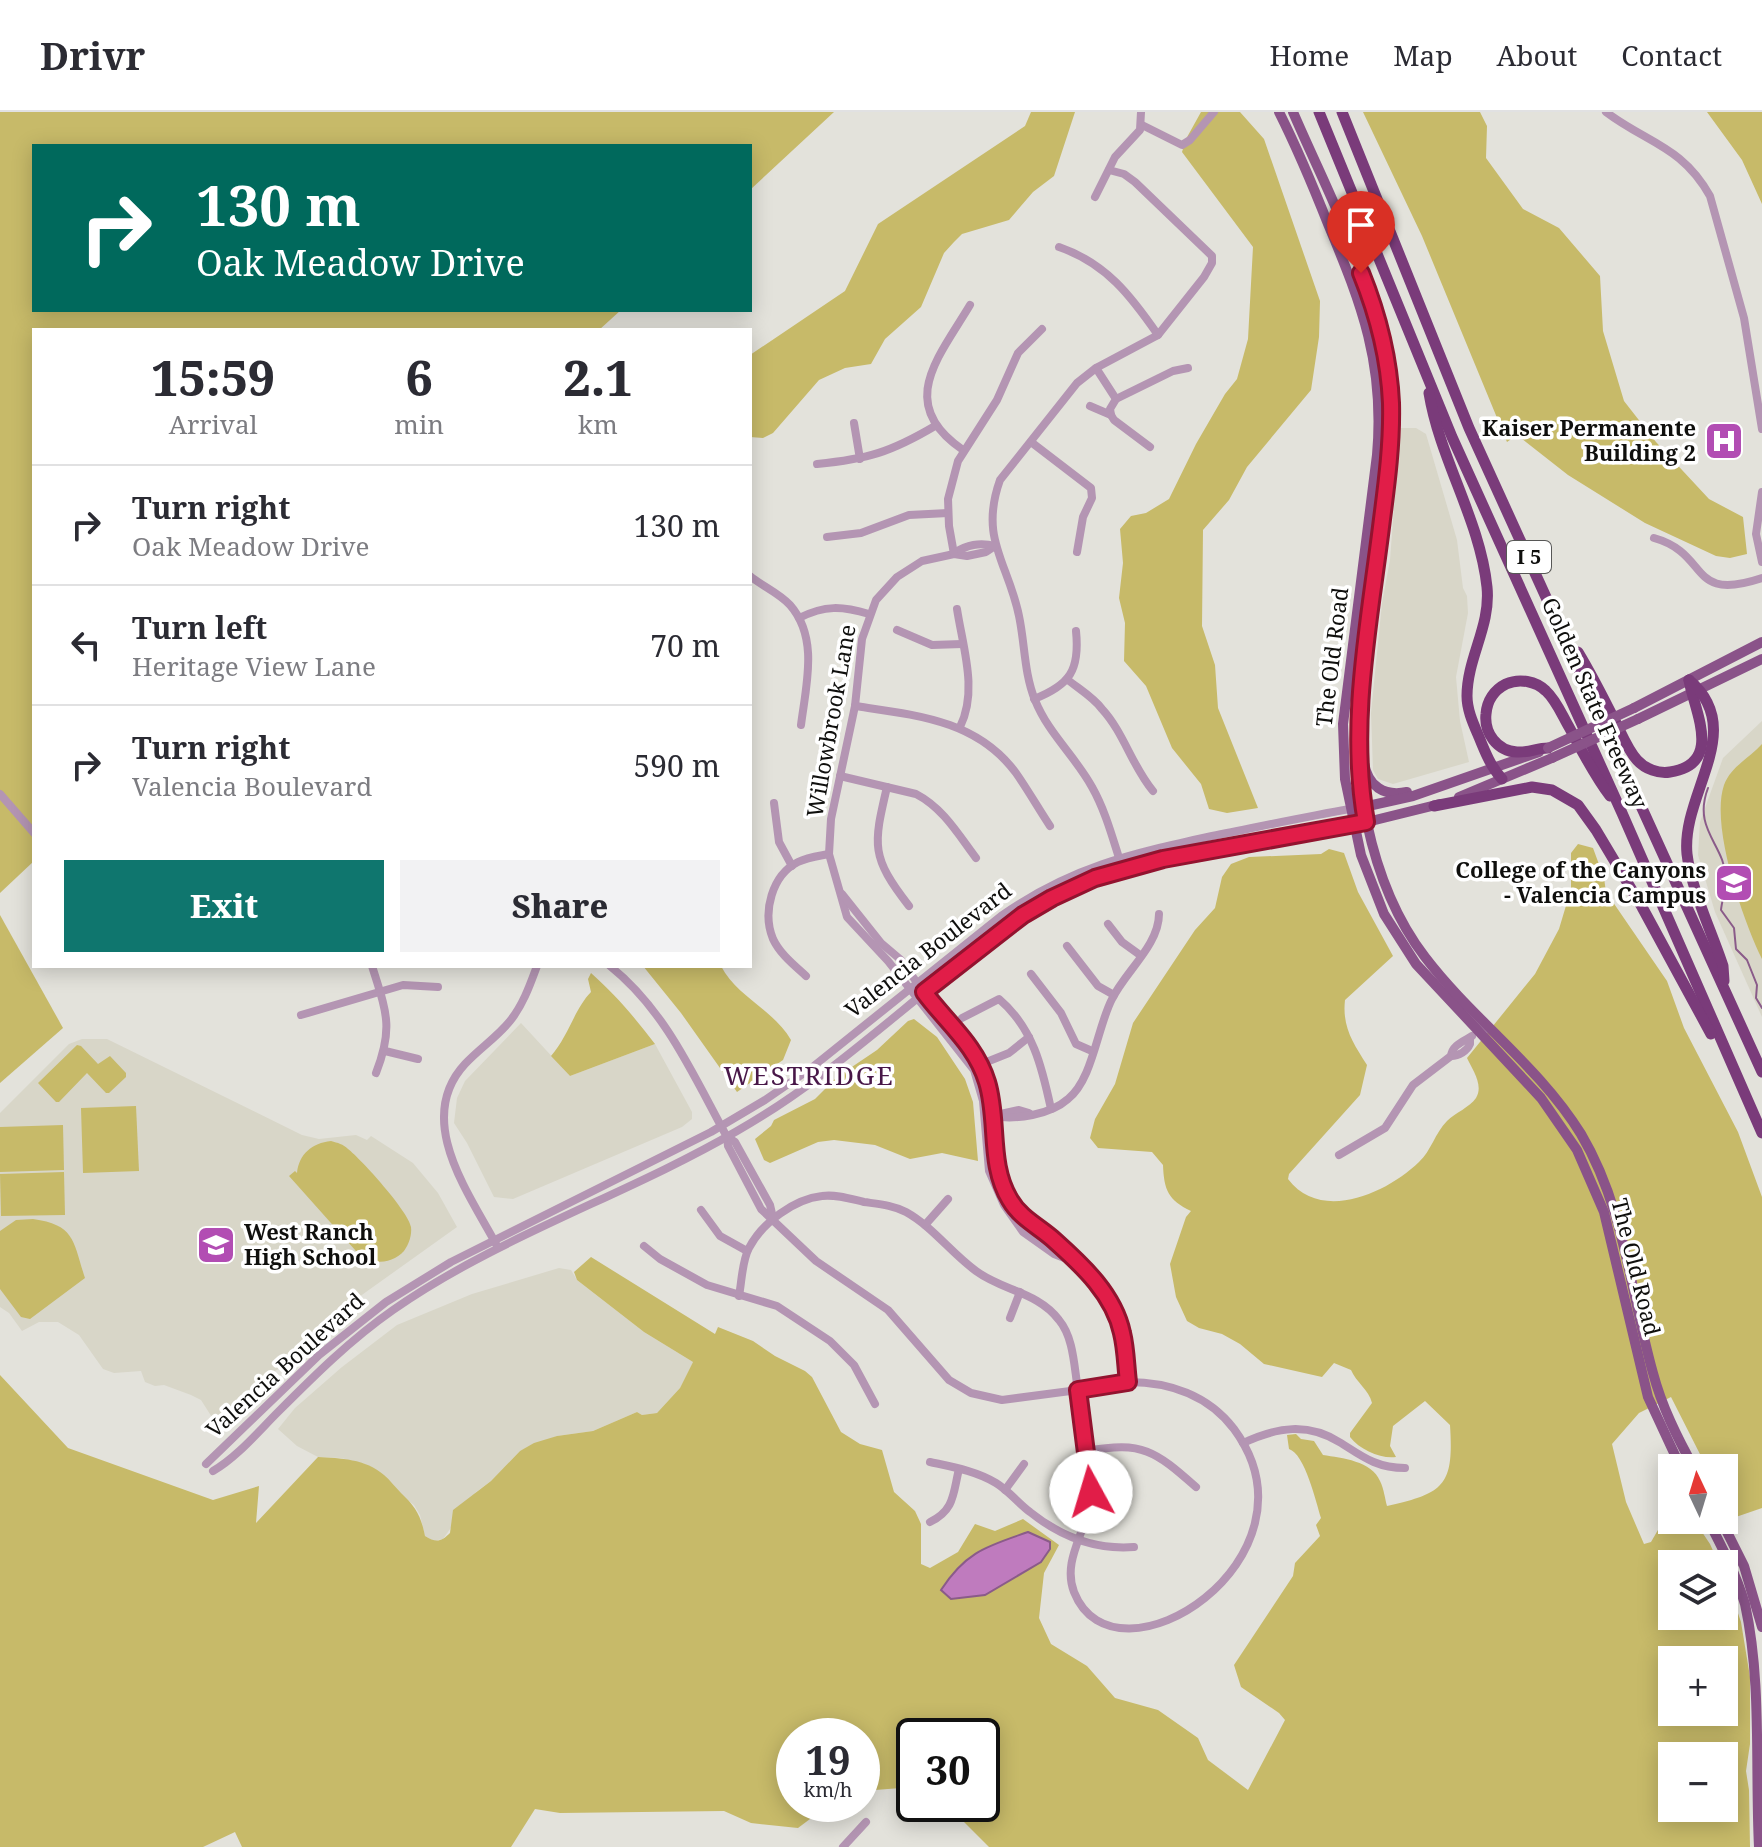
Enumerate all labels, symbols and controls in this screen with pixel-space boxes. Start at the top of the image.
text: Drivr [40,29,145,81]
text: Home [1270,36,1349,74]
text: Map [1393,36,1453,74]
text: About [1497,36,1577,74]
text: Contact [1621,36,1722,74]
text: 130 m [196,166,361,242]
icon: right [64,176,168,280]
pin [1327,191,1395,273]
icon: arrive [1339,203,1383,247]
text: Oak Meadow Drive [196,238,525,287]
text: 15:59 [151,345,275,410]
text: 6 [406,345,433,410]
text: 2.1 [563,345,633,410]
text: Arrival [169,406,258,442]
text: min [394,406,444,442]
text: km [578,406,618,442]
place label: Kaiser Permanente Building 2 [1482,412,1696,467]
hospital icon: Kaiser Permanente Building 2 [1703,420,1745,462]
text: Turn right [132,487,290,528]
icon: right [64,503,108,547]
text: 130 m [634,505,720,546]
text: Oak Meadow Drive [132,528,369,564]
road number: I 5 [1507,541,1551,573]
street label: The Old Road [1308,585,1355,728]
street label: Golden State Freeway [1536,592,1656,813]
text: Turn left [132,607,267,648]
street label: Willowbrook Lane [798,622,862,820]
icon: left [64,623,108,667]
text: 70 m [650,625,720,666]
text: Heritage View Lane [132,648,376,684]
text: Turn right [132,727,290,768]
icon: right [64,743,108,787]
text: 590 m [634,745,720,786]
text: Valencia Boulevard [132,768,372,804]
place label: College of the Canyons - Valencia Campus [1455,854,1706,909]
button: Exit [64,860,384,952]
button: Share [400,860,720,952]
school or university icon: College of the Canyons - Valencia Campus [1713,862,1755,904]
street label: Valencia Boulevard [838,875,1017,1024]
district label: WESTRIDGE [723,1057,895,1093]
street label: The Old Road [1605,1195,1669,1339]
place label: West Ranch High School [244,1216,376,1271]
school or university icon: West Ranch High School [195,1224,237,1266]
street label: Valencia Boulevard [199,1285,370,1443]
position arrow [1049,1450,1133,1534]
north arrow [1658,1454,1738,1534]
map controls [1658,1454,1738,1822]
button: layers [1658,1550,1738,1630]
button: + [1658,1646,1738,1726]
speed limit sign: 30 [896,1718,1000,1822]
text: 19 [805,1732,851,1787]
button: − [1658,1742,1738,1822]
text: km/h [803,1776,853,1803]

